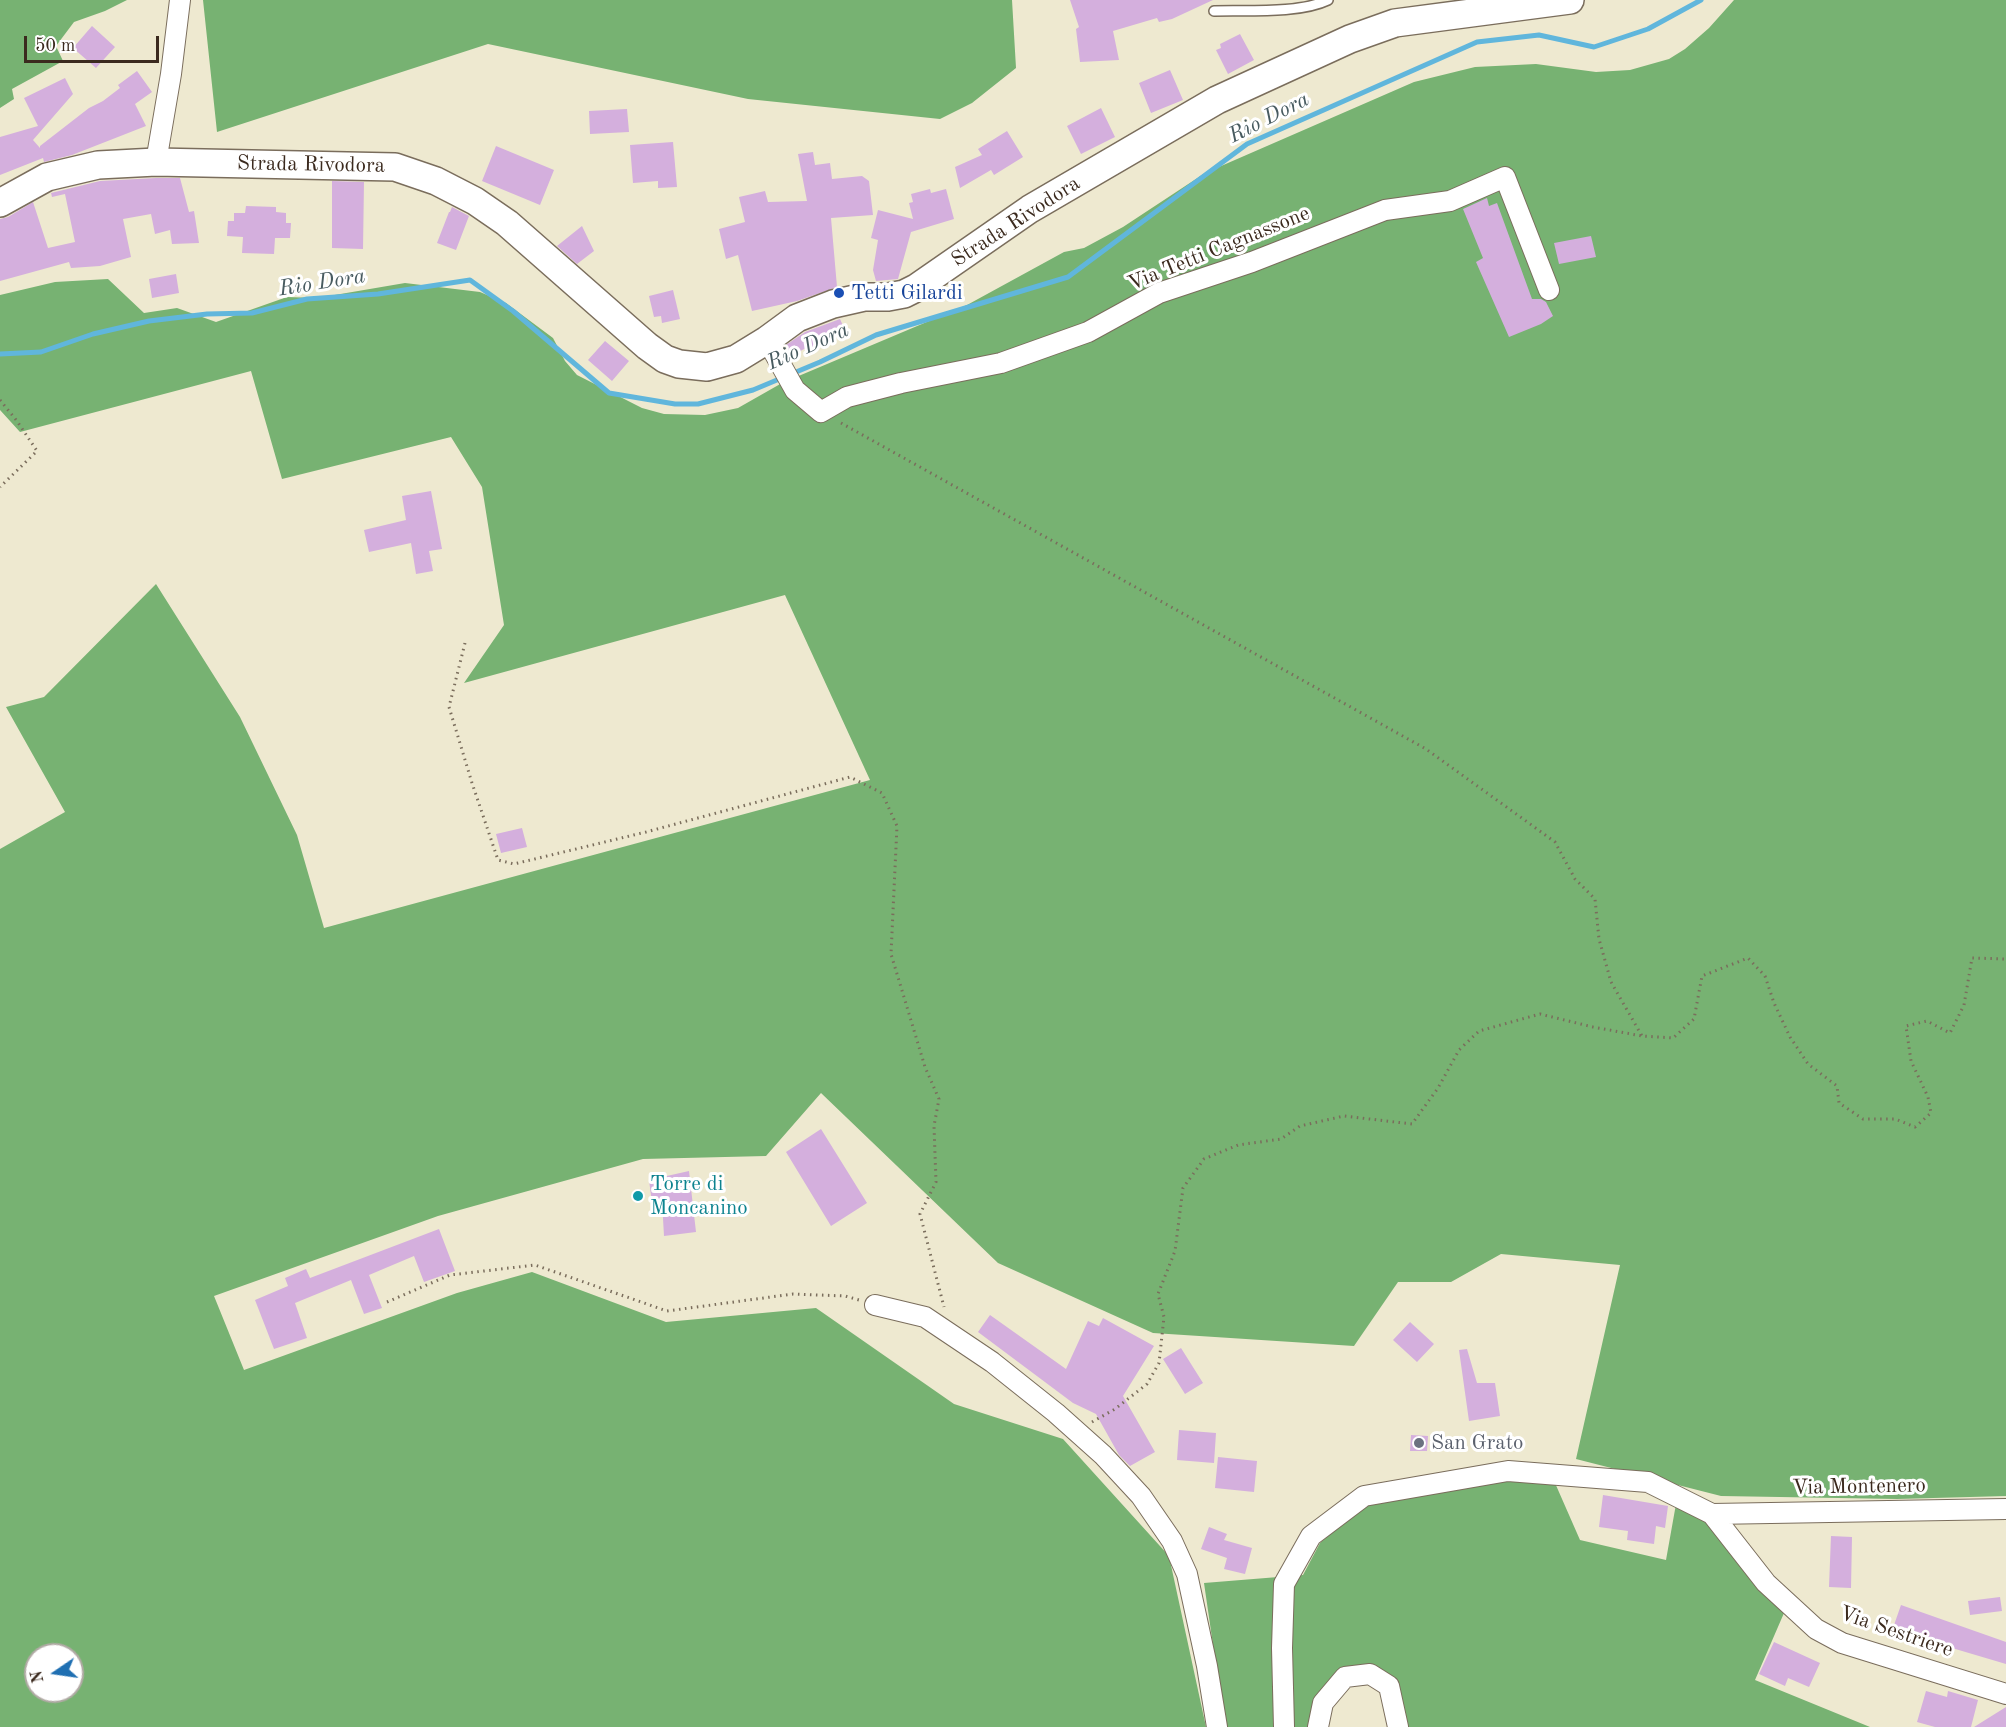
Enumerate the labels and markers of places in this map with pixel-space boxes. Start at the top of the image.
place label: Tetti Gilardi [851,280,963,306]
marker: Tetti Gilardi [832,286,846,300]
place label: Torre di Moncanino [650,1171,748,1221]
marker: Torre di Moncanino [631,1189,645,1203]
place label: San Grato [1431,1430,1523,1456]
marker: San Grato [1412,1436,1426,1450]

